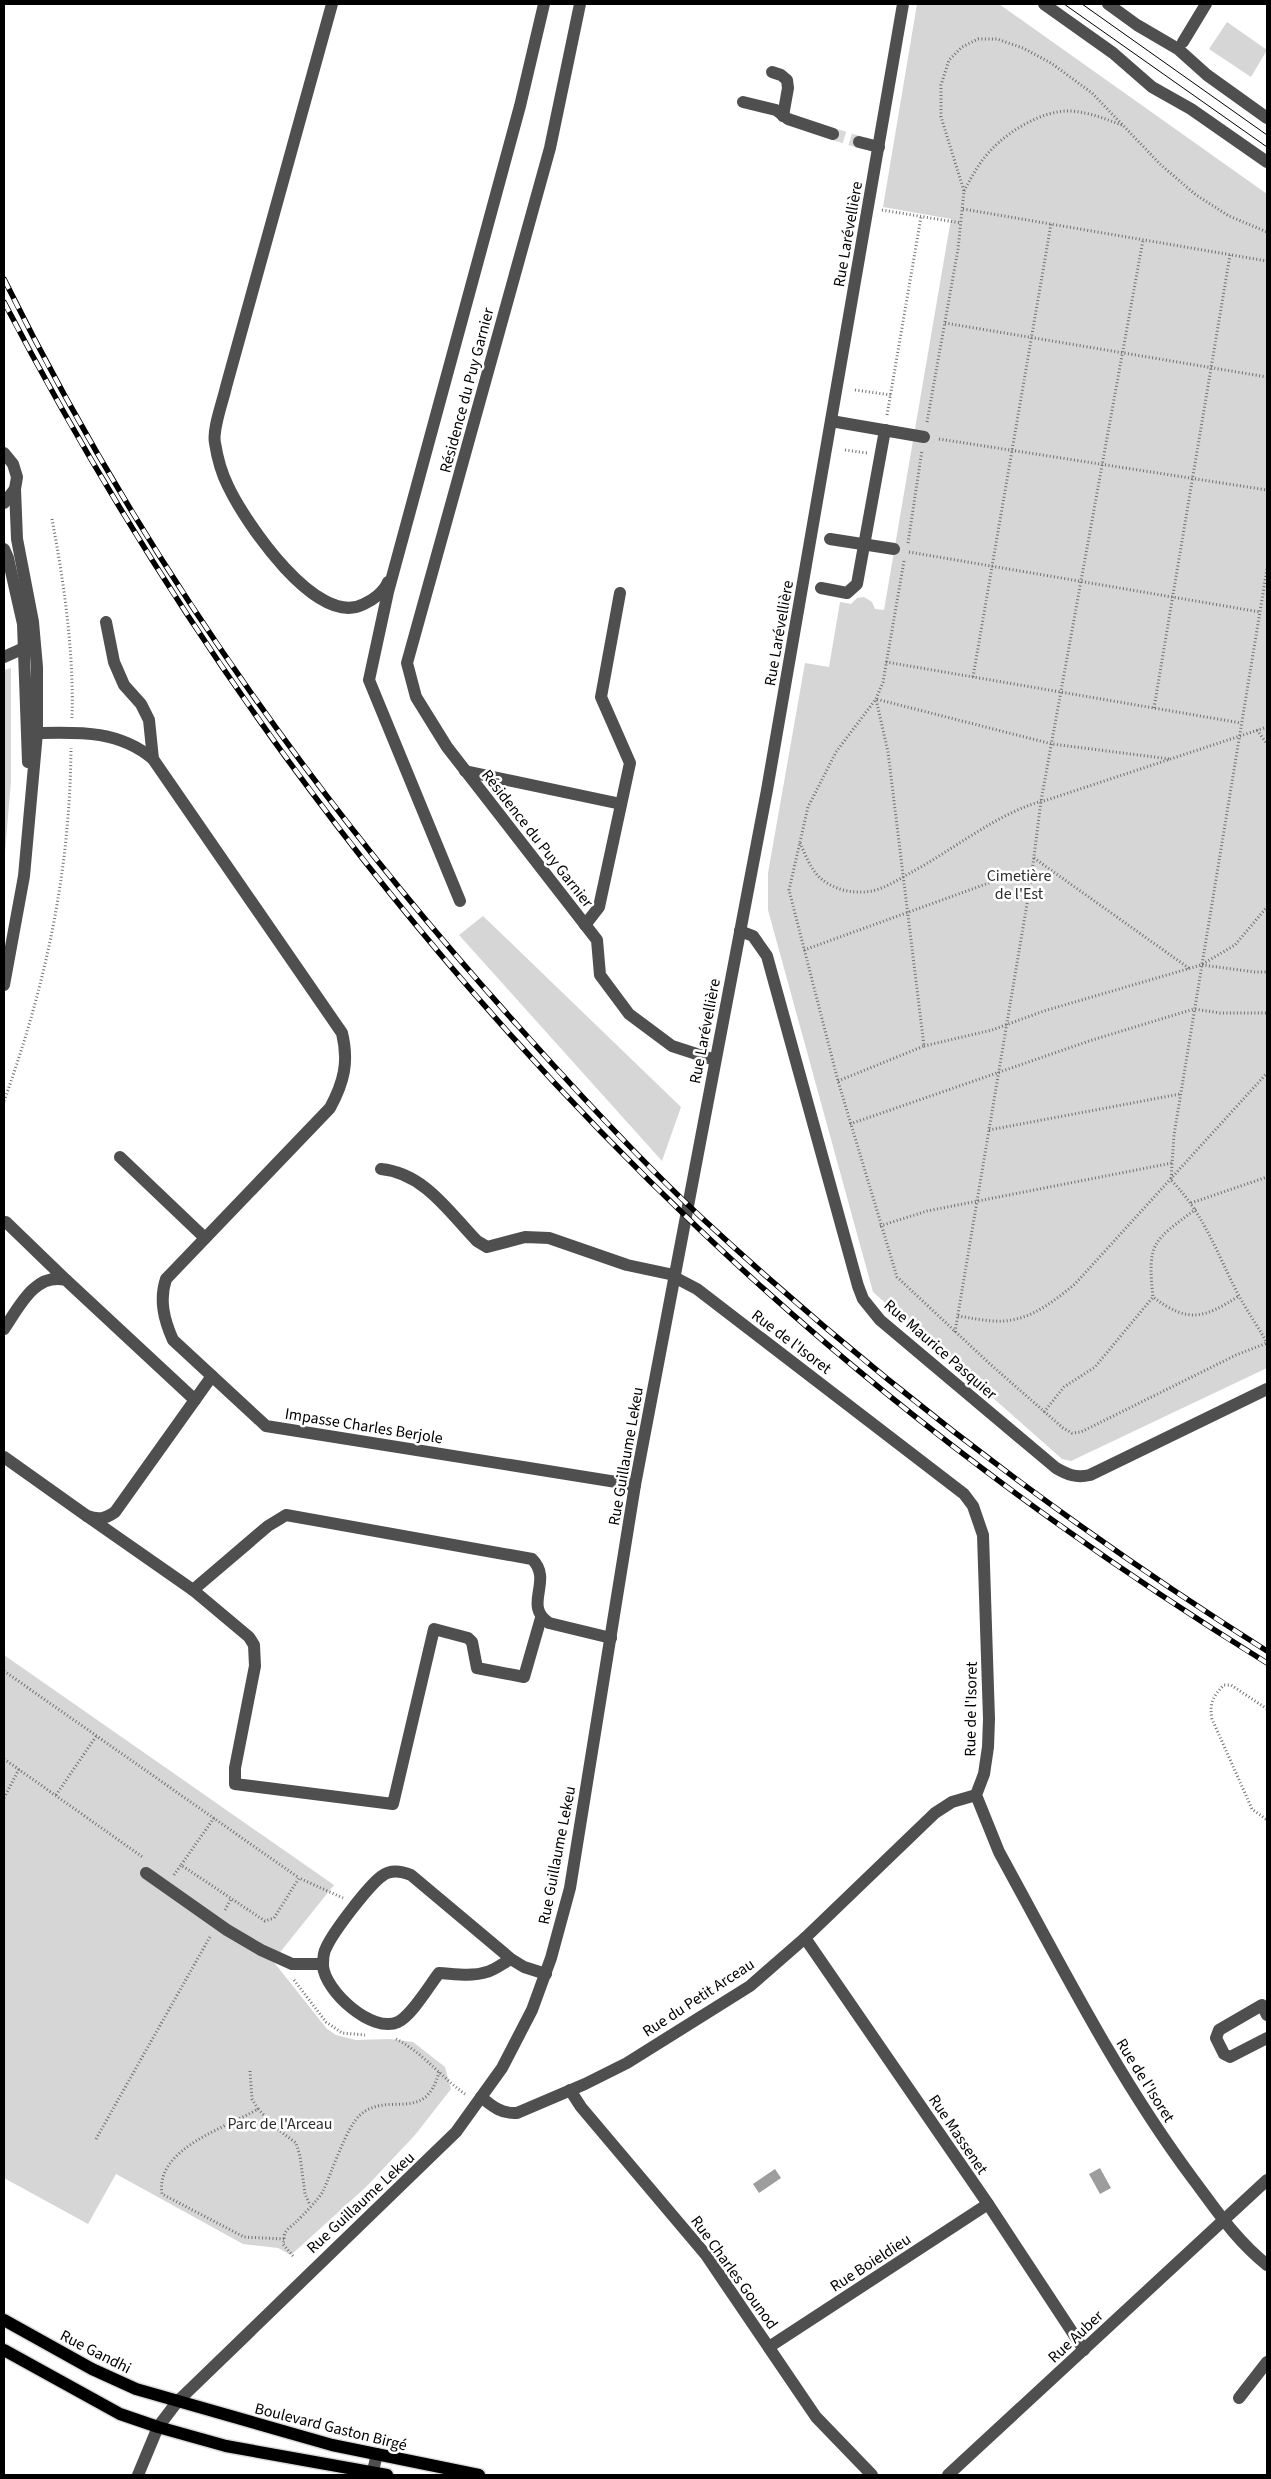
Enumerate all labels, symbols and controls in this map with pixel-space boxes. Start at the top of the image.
street label: Rue Larévellière [828,180,868,289]
street label: Résidence du Puy Garnier [434,305,500,475]
street label: Rue Larévellière [759,579,799,688]
street label: Résidence du Puy Garnier [476,765,599,913]
park label: Cimetière de l'Est [987,865,1051,905]
street label: Rue Larévellière [684,977,726,1086]
street label: Rue Maurice Pasquier [879,1295,1002,1405]
street label: Rue de l'Isoret [747,1304,836,1380]
street label: Rue Guillaume Lekeu [603,1385,649,1527]
street label: Impasse Charles Berjole [283,1403,444,1449]
street label: Rue de l'Isoret [959,1661,983,1757]
street label: Rue Guillaume Lekeu [533,1784,581,1926]
street label: Rue du Petit Arceau [638,1953,759,2042]
street label: Rue de l'Isoret [1111,2034,1180,2127]
street label: Rue Massenet [923,2090,993,2179]
park label: Parc de l'Arceau [227,2113,333,2135]
street label: Rue Guillaume Lekeu [302,2147,420,2259]
street label: Rue Charles Gounod [685,2211,783,2334]
street label: Rue Boieldieu [826,2228,915,2297]
street label: Rue Auber [1043,2305,1109,2368]
street label: Rue Gandhi [56,2325,135,2379]
street label: Boulevard Gaston Birgé [252,2397,409,2457]

